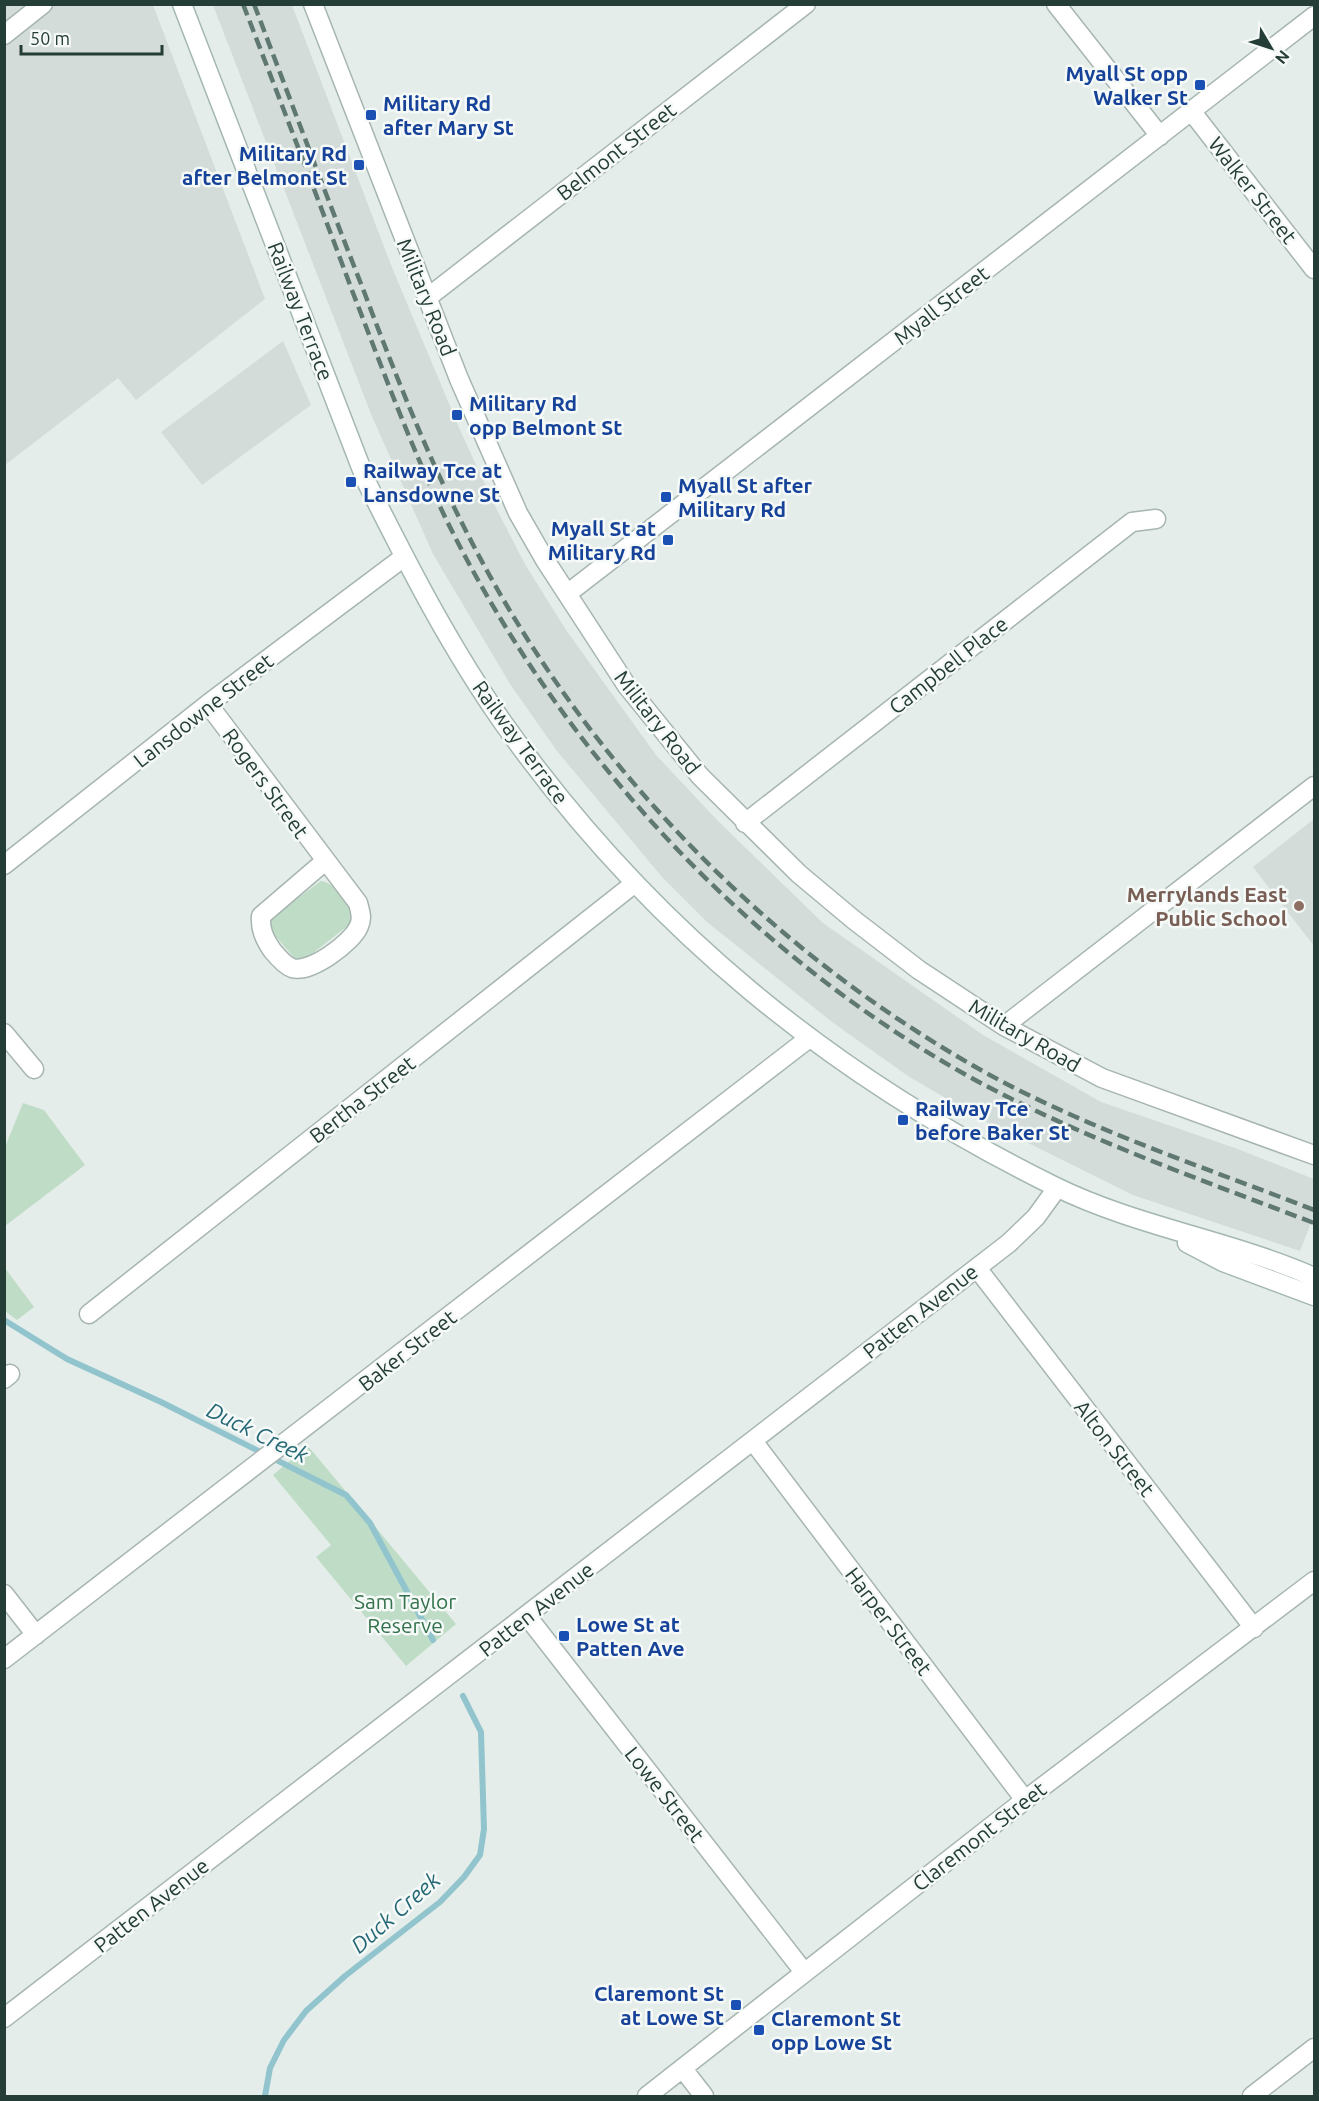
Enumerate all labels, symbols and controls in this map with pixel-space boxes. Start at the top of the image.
scale bar [21,18,162,56]
north arrow [1241,18,1301,78]
text: 50 m [30,28,70,48]
text: N [1272,47,1293,68]
place label: Myall St opp Walker St [1065,61,1188,109]
marker: Myall St opp Walker St [1193,78,1207,92]
place label: Military Rd after Mary St [383,91,514,139]
street label: Belmont Street [552,97,680,205]
marker: Military Rd after Mary St [364,108,378,122]
street label: Walker Street [1204,132,1302,248]
place label: Military Rd after Belmont St [182,141,347,189]
marker: Military Rd after Belmont St [352,158,366,172]
street label: Military Road [393,235,461,359]
street label: Railway Terrace [264,238,338,384]
street label: Myall Street [889,261,993,349]
place label: Military Rd opp Belmont St [469,391,622,439]
marker: Military Rd opp Belmont St [450,408,464,422]
place label: Railway Tce at Lansdowne St [363,458,502,506]
place label: Myall St after Military Rd [678,473,813,521]
marker: Railway Tce at Lansdowne St [344,475,358,489]
marker: Myall St after Military Rd [659,490,673,504]
place label: Myall St at Military Rd [548,516,656,564]
marker: Myall St at Military Rd [661,533,675,547]
street label: Campbell Place [884,611,1012,719]
street label: Lansdowne Street [128,648,278,772]
street label: Military Road [610,665,706,779]
street label: Railway Terrace [468,676,574,808]
street label: Rogers Street [218,724,314,842]
place label: Merrylands East Public School [1127,882,1287,930]
marker: Merrylands East Public School [1292,899,1306,913]
street label: Military Road [965,993,1085,1077]
street label: Bertha Street [304,1050,420,1148]
place label: Railway Tce before Baker St [915,1096,1070,1144]
marker: Railway Tce before Baker St [896,1113,910,1127]
street label: Patten Avenue [858,1259,982,1363]
street label: Baker Street [353,1304,461,1396]
street label: Alton Street [1070,1395,1160,1501]
water label: Duck Creek [203,1397,313,1468]
street label: Patten Avenue [474,1557,598,1661]
street label: Harper Street [841,1562,937,1680]
park label: Sam Taylor Reserve [354,1589,456,1637]
place label: Lowe St at Patten Ave [576,1612,685,1660]
marker: Lowe St at Patten Ave [557,1629,571,1643]
street label: Lowe Street [620,1742,710,1846]
street label: Claremont Street [907,1776,1051,1896]
street label: Patten Avenue [89,1853,213,1957]
water label: Duck Creek [345,1866,445,1957]
place label: Claremont St at Lowe St [594,1981,724,2029]
marker: Claremont St at Lowe St [729,1998,743,2012]
place label: Claremont St opp Lowe St [771,2006,901,2054]
marker: Claremont St opp Lowe St [752,2023,766,2037]

